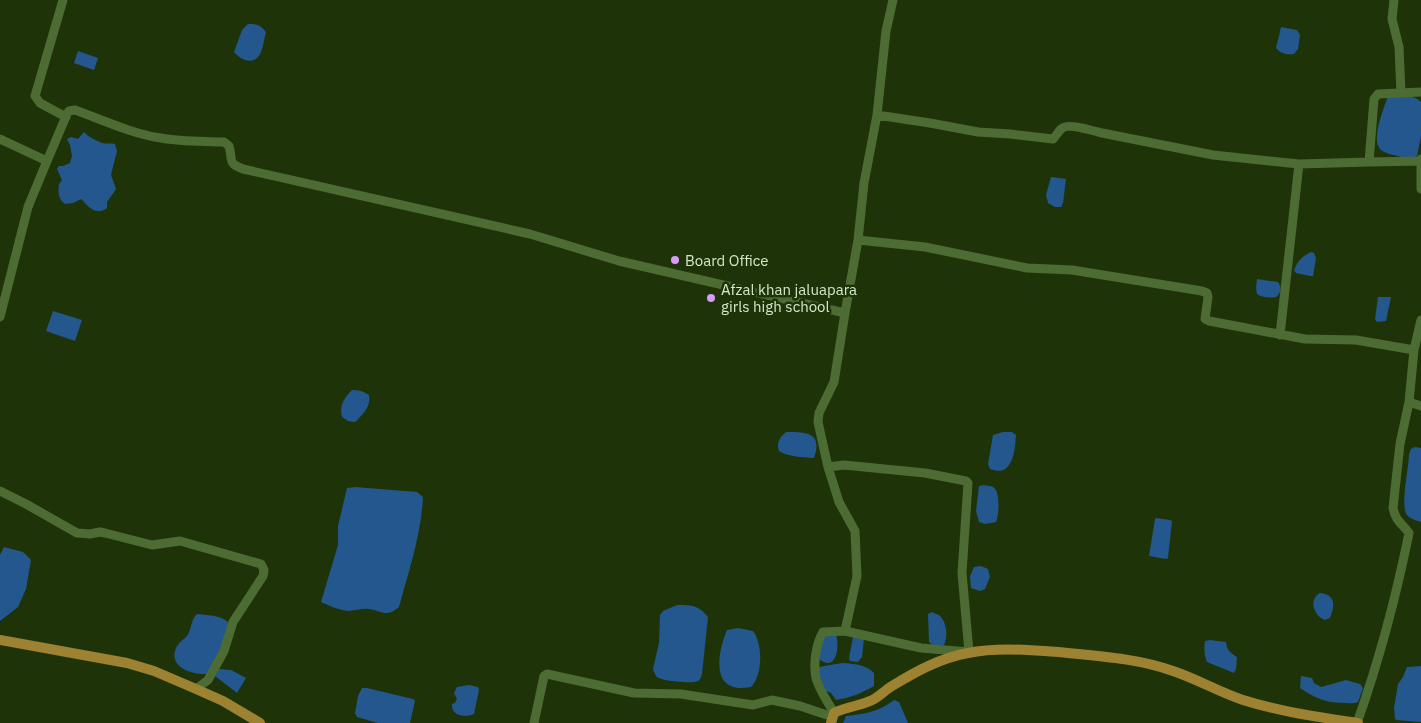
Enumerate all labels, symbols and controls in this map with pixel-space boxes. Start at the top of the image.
place label: Board Office [685,251,769,270]
marker: Board Office [669,254,681,266]
place label: Afzal khan jaluapara girls high school [721,280,857,316]
marker: Afzal khan jaluapara girls high school [705,292,717,304]

